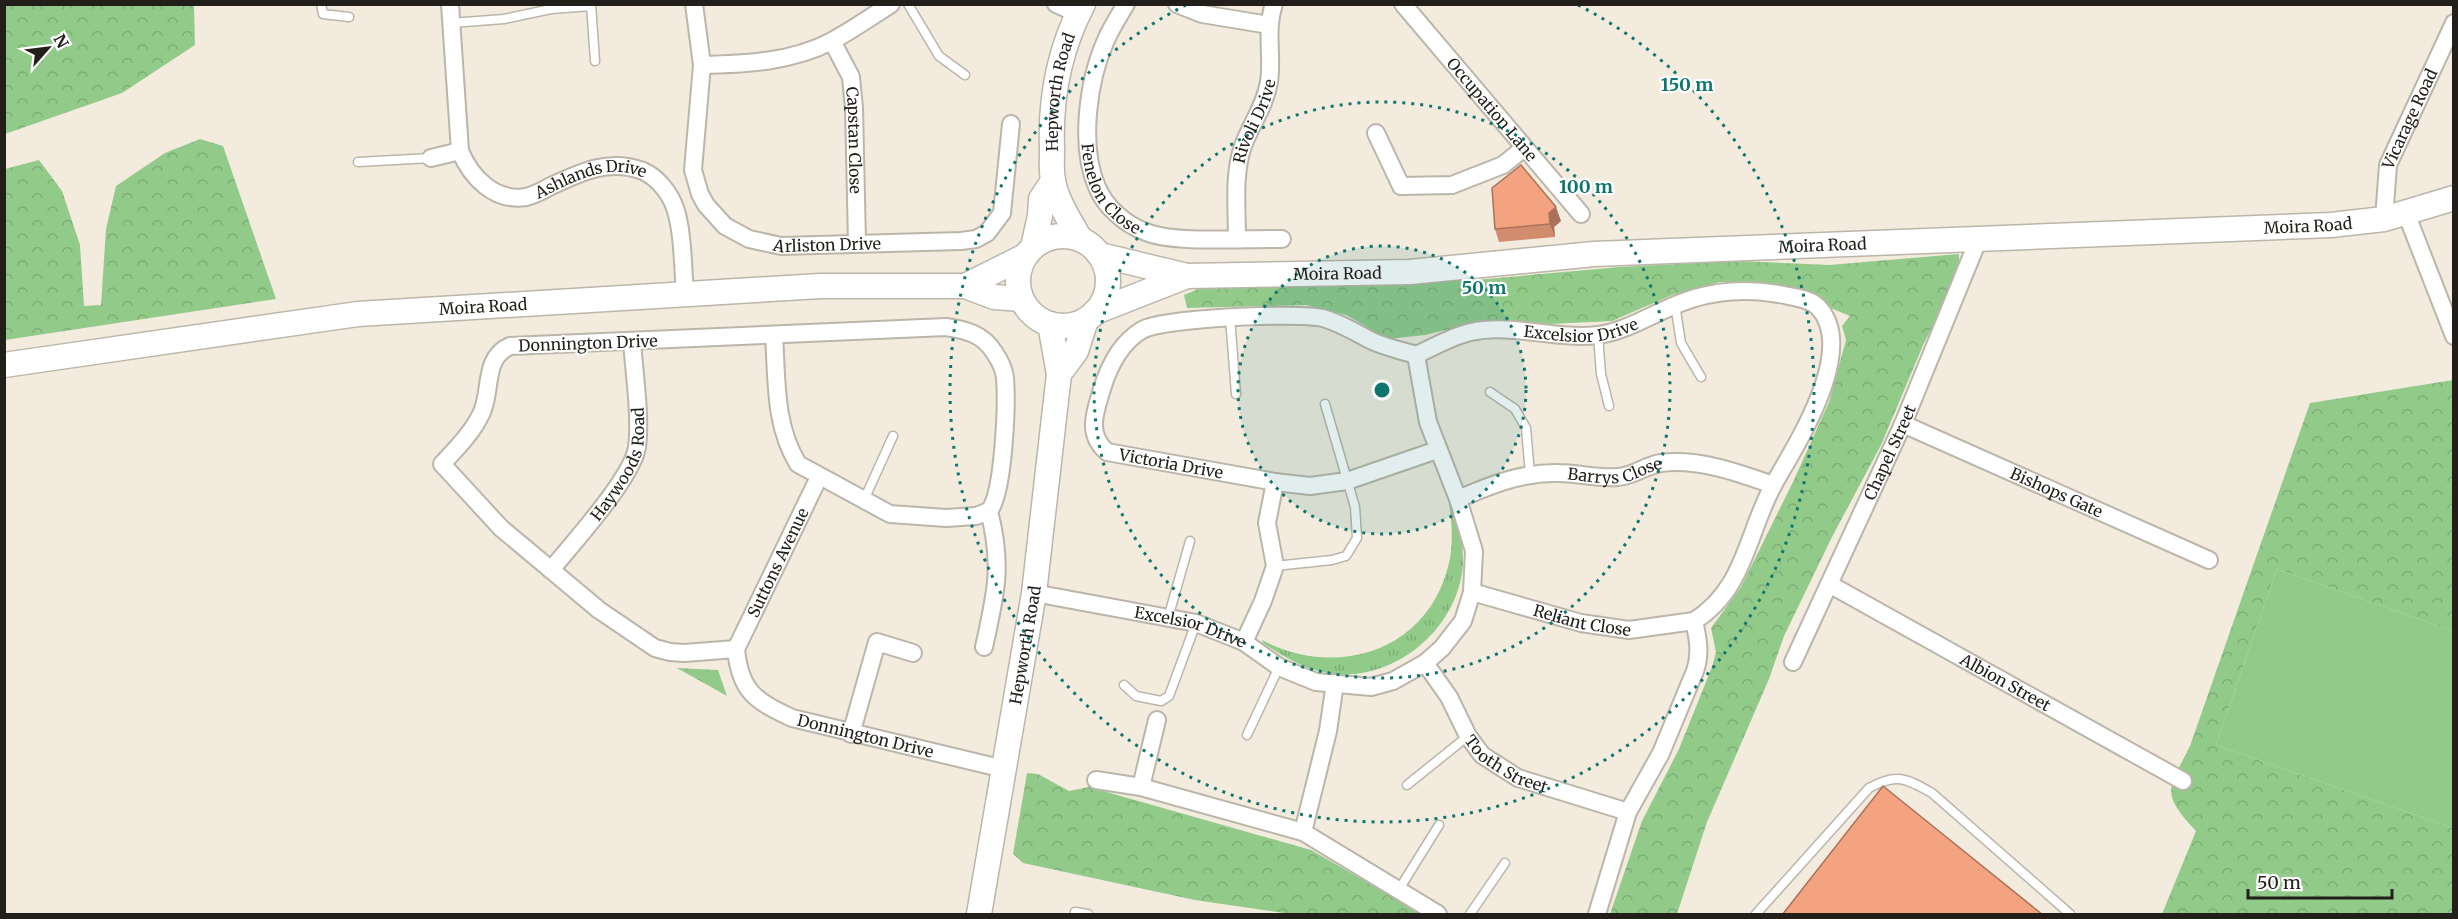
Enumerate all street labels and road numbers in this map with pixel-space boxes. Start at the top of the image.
street label: Hepworth Road [1042,30,1079,152]
street label: Occupation Lane [1443,53,1542,165]
street label: Vicarage Road [2377,65,2442,173]
street label: Rivoli Drive [1229,77,1279,165]
street label: Capstan Close [842,86,866,194]
street label: Fenelon Close [1077,142,1144,238]
street label: Ashlands Drive [531,156,650,203]
street label: Moira Road [2263,213,2354,238]
street label: Arliston Drive [771,233,881,257]
street label: Moira Road [1778,233,1867,257]
street label: Moira Road [1293,263,1382,284]
street label: Moira Road [438,294,528,319]
street label: Excelsior Drive [1523,313,1641,346]
street label: Donnington Drive [518,331,658,355]
street label: Chapel Street [1859,401,1920,503]
street label: Haywoods Road [586,407,648,525]
street label: Victoria Drive [1117,444,1225,483]
street label: Barrys Close [1567,453,1664,488]
street label: Bishops Gate [2007,463,2106,522]
street label: Suttons Avenue [743,504,813,621]
street label: Hepworth Road [1005,584,1045,706]
street label: Reliant Close [1531,600,1632,640]
street label: Excelsior Drive [1133,602,1249,652]
street label: Albion Street [1956,649,2055,716]
street label: Donnington Drive [795,710,936,762]
street label: Tooth Street [1461,731,1551,797]

